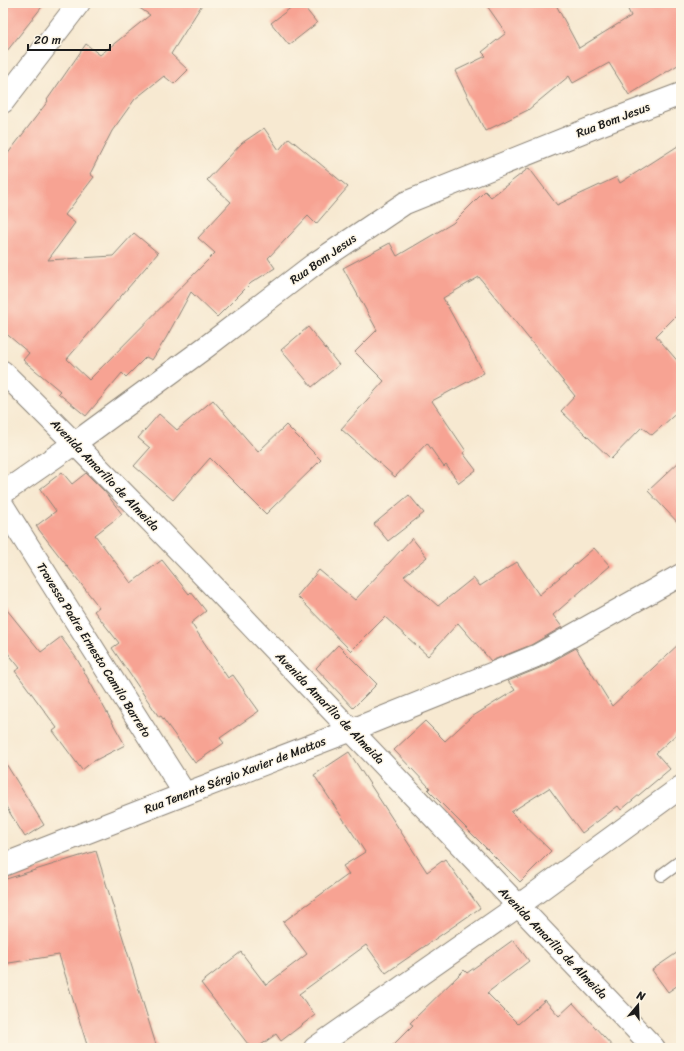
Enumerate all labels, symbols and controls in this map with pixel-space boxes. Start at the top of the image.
scale bar [28,26,110,52]
text: 20 m [34,29,61,51]
street label: Rua Bom Jesus [573,96,653,144]
street label: Rua Bom Jesus [285,228,361,290]
street label: Avenida Amarílio de Almeida [44,413,165,537]
street label: Travessa Padre Ernesto Camilo Barreto [31,558,157,742]
street label: Avenida Amarílio de Almeida [269,646,390,770]
street label: Rua Tenente Sérgio Xavier de Mattos [141,730,330,820]
street label: Avenida Amarílio de Almeida [492,881,613,1005]
north arrow [618,985,658,1025]
text: N [633,985,648,1006]

